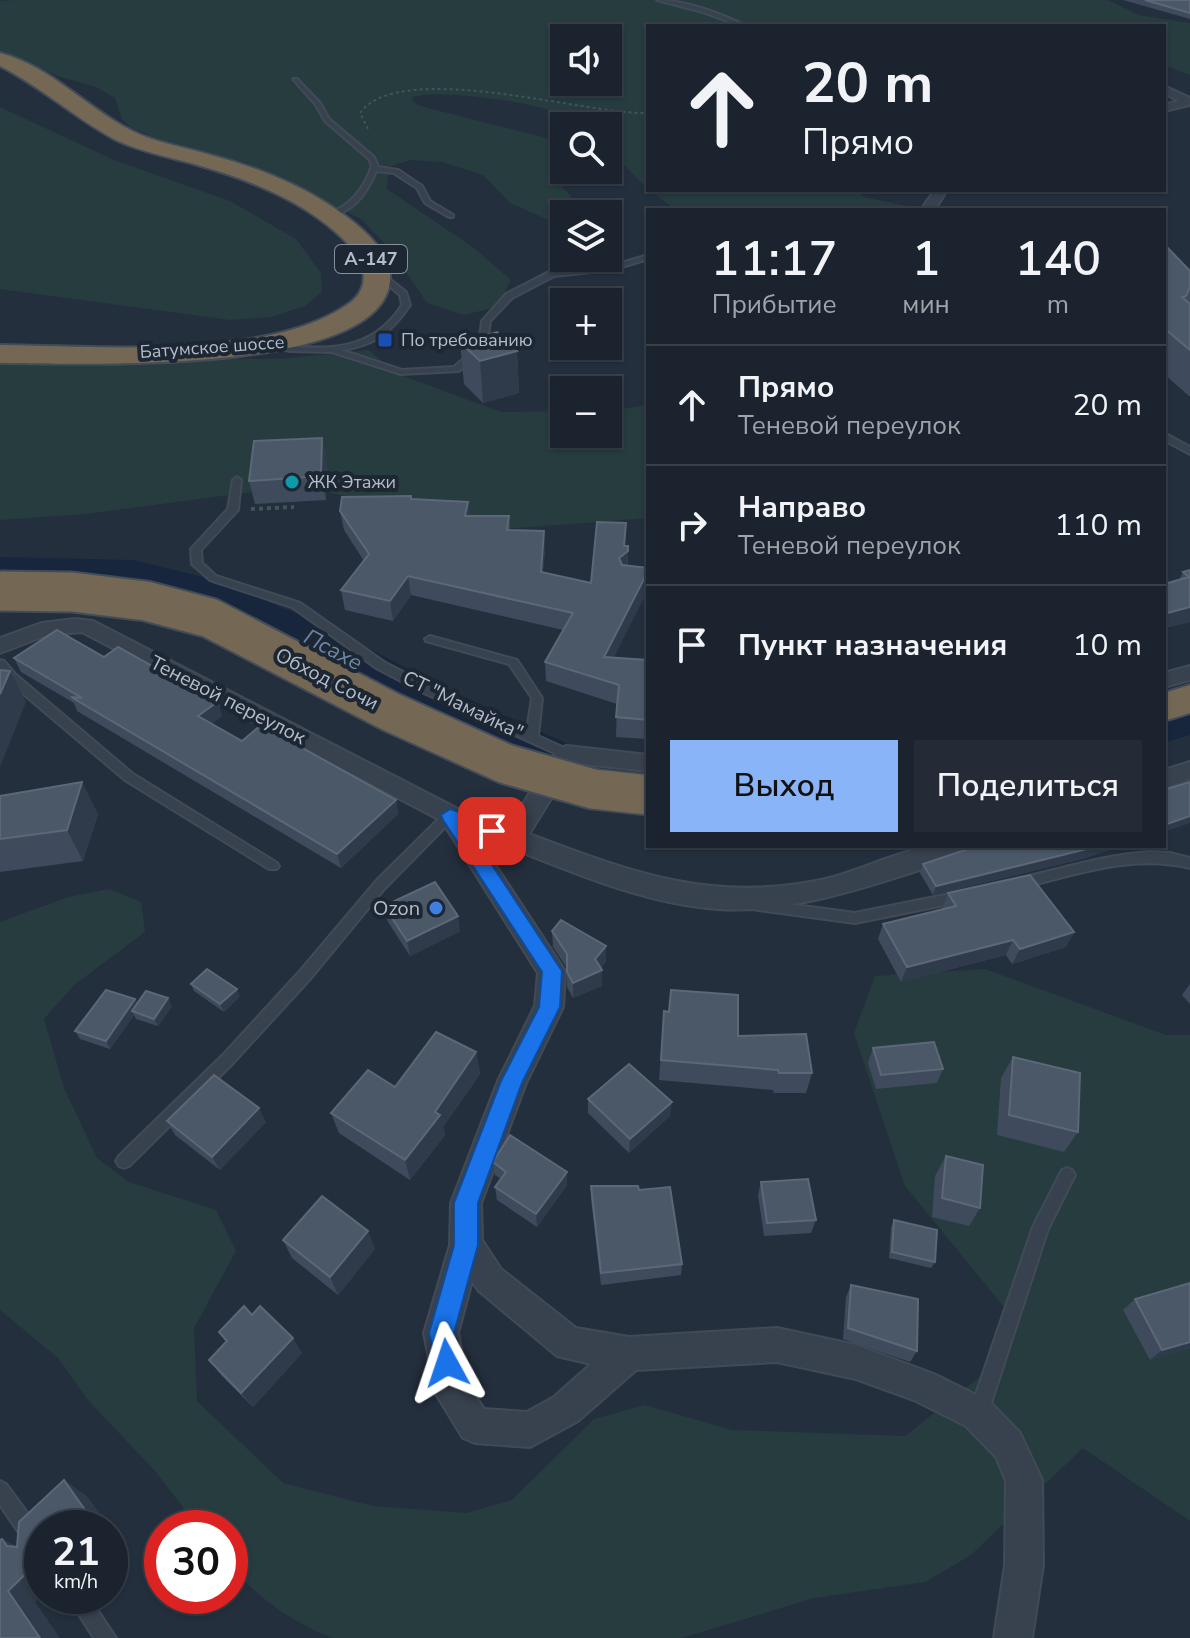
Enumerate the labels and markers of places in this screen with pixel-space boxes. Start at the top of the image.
place label: По требованию [401,328,533,352]
marker: По требованию [376,331,394,349]
place label: ЖК Этажи [308,470,396,494]
marker: ЖК Этажи [283,473,301,491]
pin [458,797,526,865]
place label: Ozon [373,895,420,922]
marker: Ozon [427,899,445,917]

